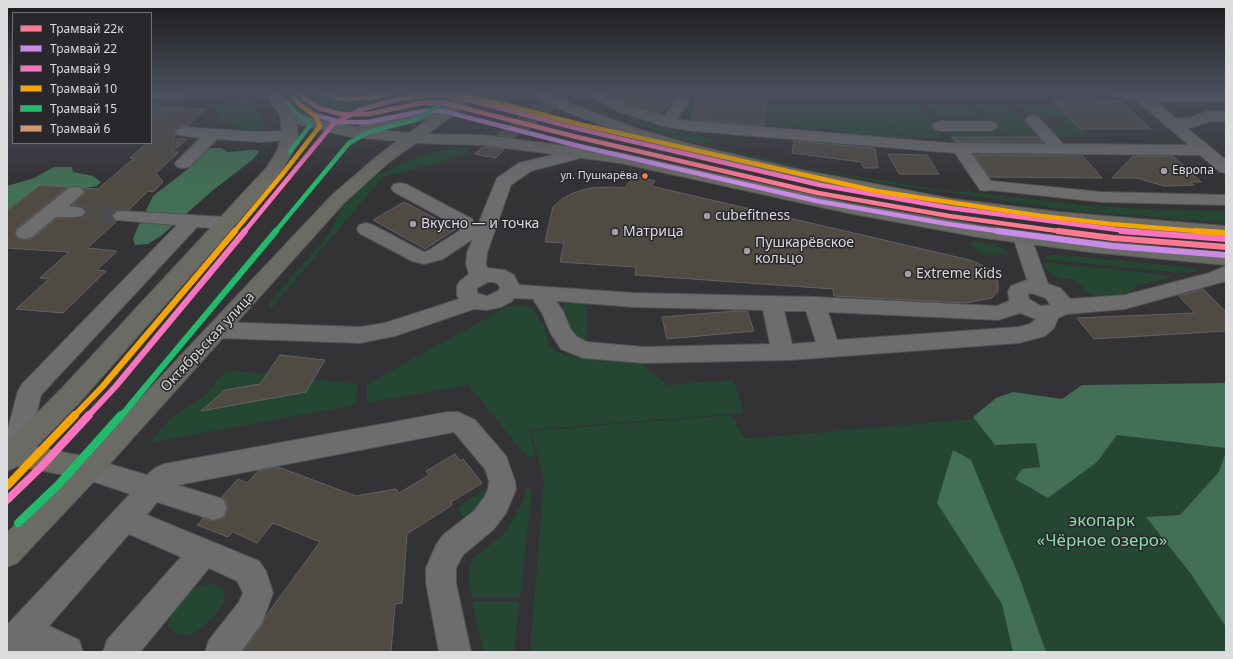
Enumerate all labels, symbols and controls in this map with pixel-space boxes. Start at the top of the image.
legend [12,12,152,144]
text: Трамвай 22к [50,20,124,37]
text: Трамвай 22 [50,40,117,57]
text: Трамвай 9 [50,60,110,77]
text: Трамвай 10 [50,80,117,97]
text: Трамвай 15 [50,100,117,117]
text: Трамвай 6 [50,120,110,137]
place label: Европа [1172,164,1214,178]
marker: Европа [1159,166,1169,176]
place label: ул. Пушкарёва [560,169,638,183]
marker: ул. Пушкарёва [640,171,650,181]
place label: cubefitness [715,208,790,224]
marker: cubefitness [702,211,712,221]
place label: Вкусно — и точка [421,216,539,232]
marker: Вкусно — и точка [408,219,418,229]
place label: Матрица [623,224,683,240]
marker: Матрица [610,227,620,237]
place label: Пушкарёвское кольцо [755,235,854,268]
marker: Пушкарёвское кольцо [742,246,752,256]
place label: Extreme Kids [916,266,1002,282]
marker: Extreme Kids [903,269,913,279]
street label: Октябрьская улица [157,289,259,395]
park label: экопарк «Чёрное озеро» [1037,511,1167,551]

